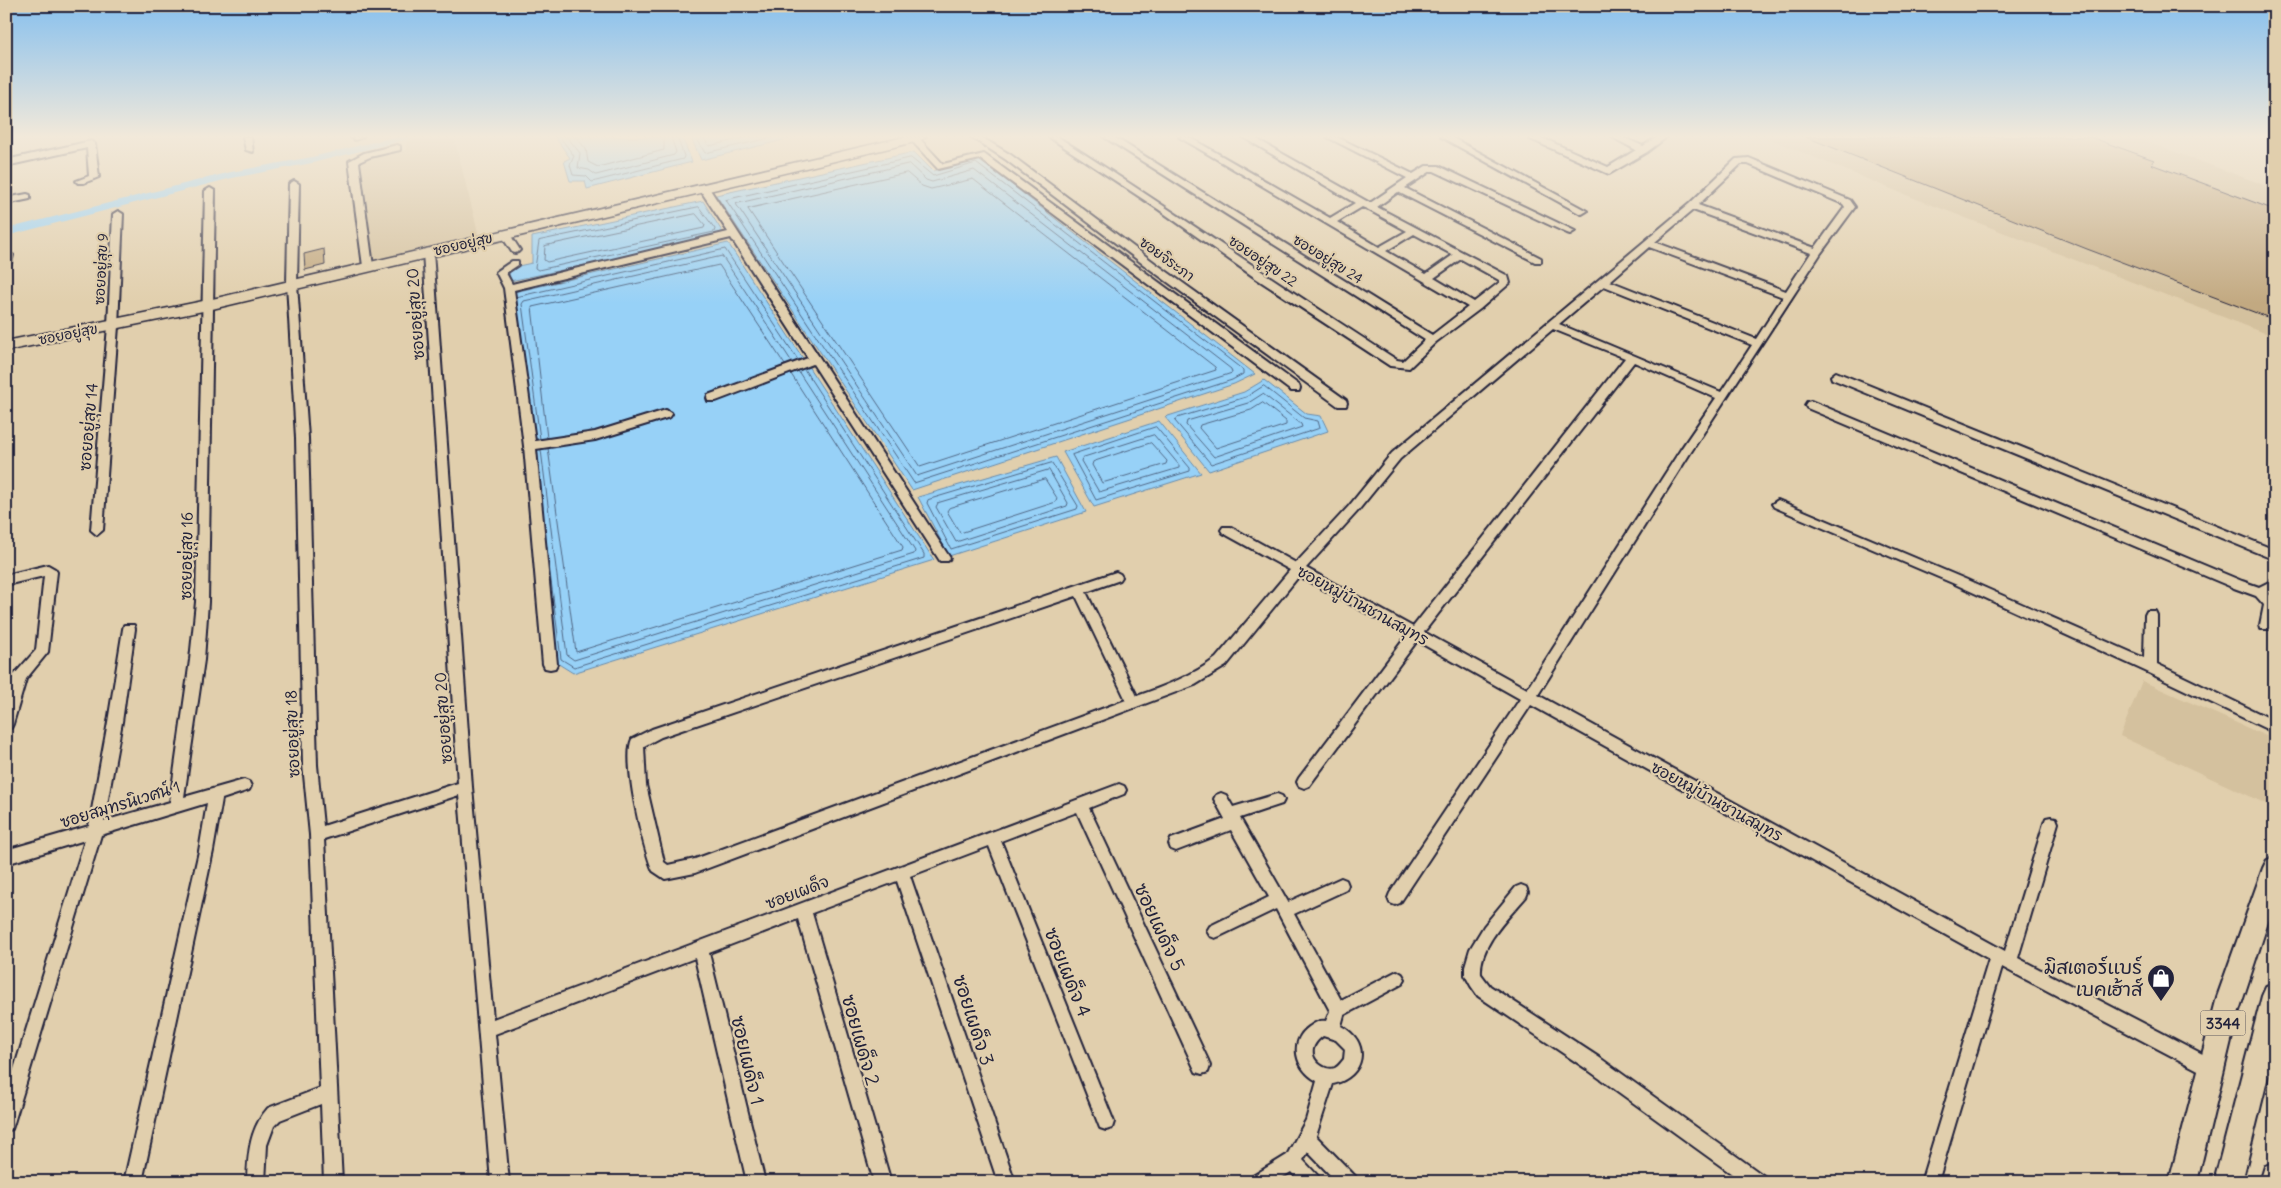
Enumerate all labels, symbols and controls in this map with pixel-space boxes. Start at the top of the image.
street label: ซอยอยู่สุข [432,228,495,261]
street label: ซอยอยู่สุข 24 [1289,230,1366,288]
street label: ซอยอยู่สุข 22 [1225,231,1301,292]
street label: ซอยอยู่สุข 9 [90,233,113,305]
street label: ซอยจิระภา [1136,233,1198,285]
street label: ซอยอยู่สุข 20 [401,267,431,361]
street label: ซอยอยู่สุข [37,319,99,350]
street label: ซอยอยู่สุข 14 [73,382,105,472]
street label: ซอยอยู่สุข 16 [174,512,200,600]
street label: ซอยหมู่บ้านชานสมุทร [1292,560,1433,652]
street label: ซอยอยู่สุข 20 [429,671,459,765]
street label: ซอยอยู่สุข 18 [279,689,307,778]
street label: ซอยหมู่บ้านชานสมุทร [1646,756,1787,848]
street label: ซอยสมุทรนิเวศน์ 1 [57,775,183,835]
street label: ซอยเผด็จ [762,870,831,913]
street label: ซอยเผด็จ 5 [1129,879,1191,975]
street label: ซอยเผด็จ 4 [1039,924,1097,1020]
place label: มิสเตอร์แบร์ เบคเฮ้าส์ [2044,955,2144,1001]
shop icon: มิสเตอร์แบร์ เบคเฮ้าส์ [2146,963,2176,1002]
street label: ซอยเผด็จ 3 [948,972,1000,1068]
street label: ซอยเผด็จ 2 [837,992,885,1088]
road number: 3344 [2200,1010,2246,1036]
street label: ซอยเผด็จ 1 [726,1013,770,1107]

